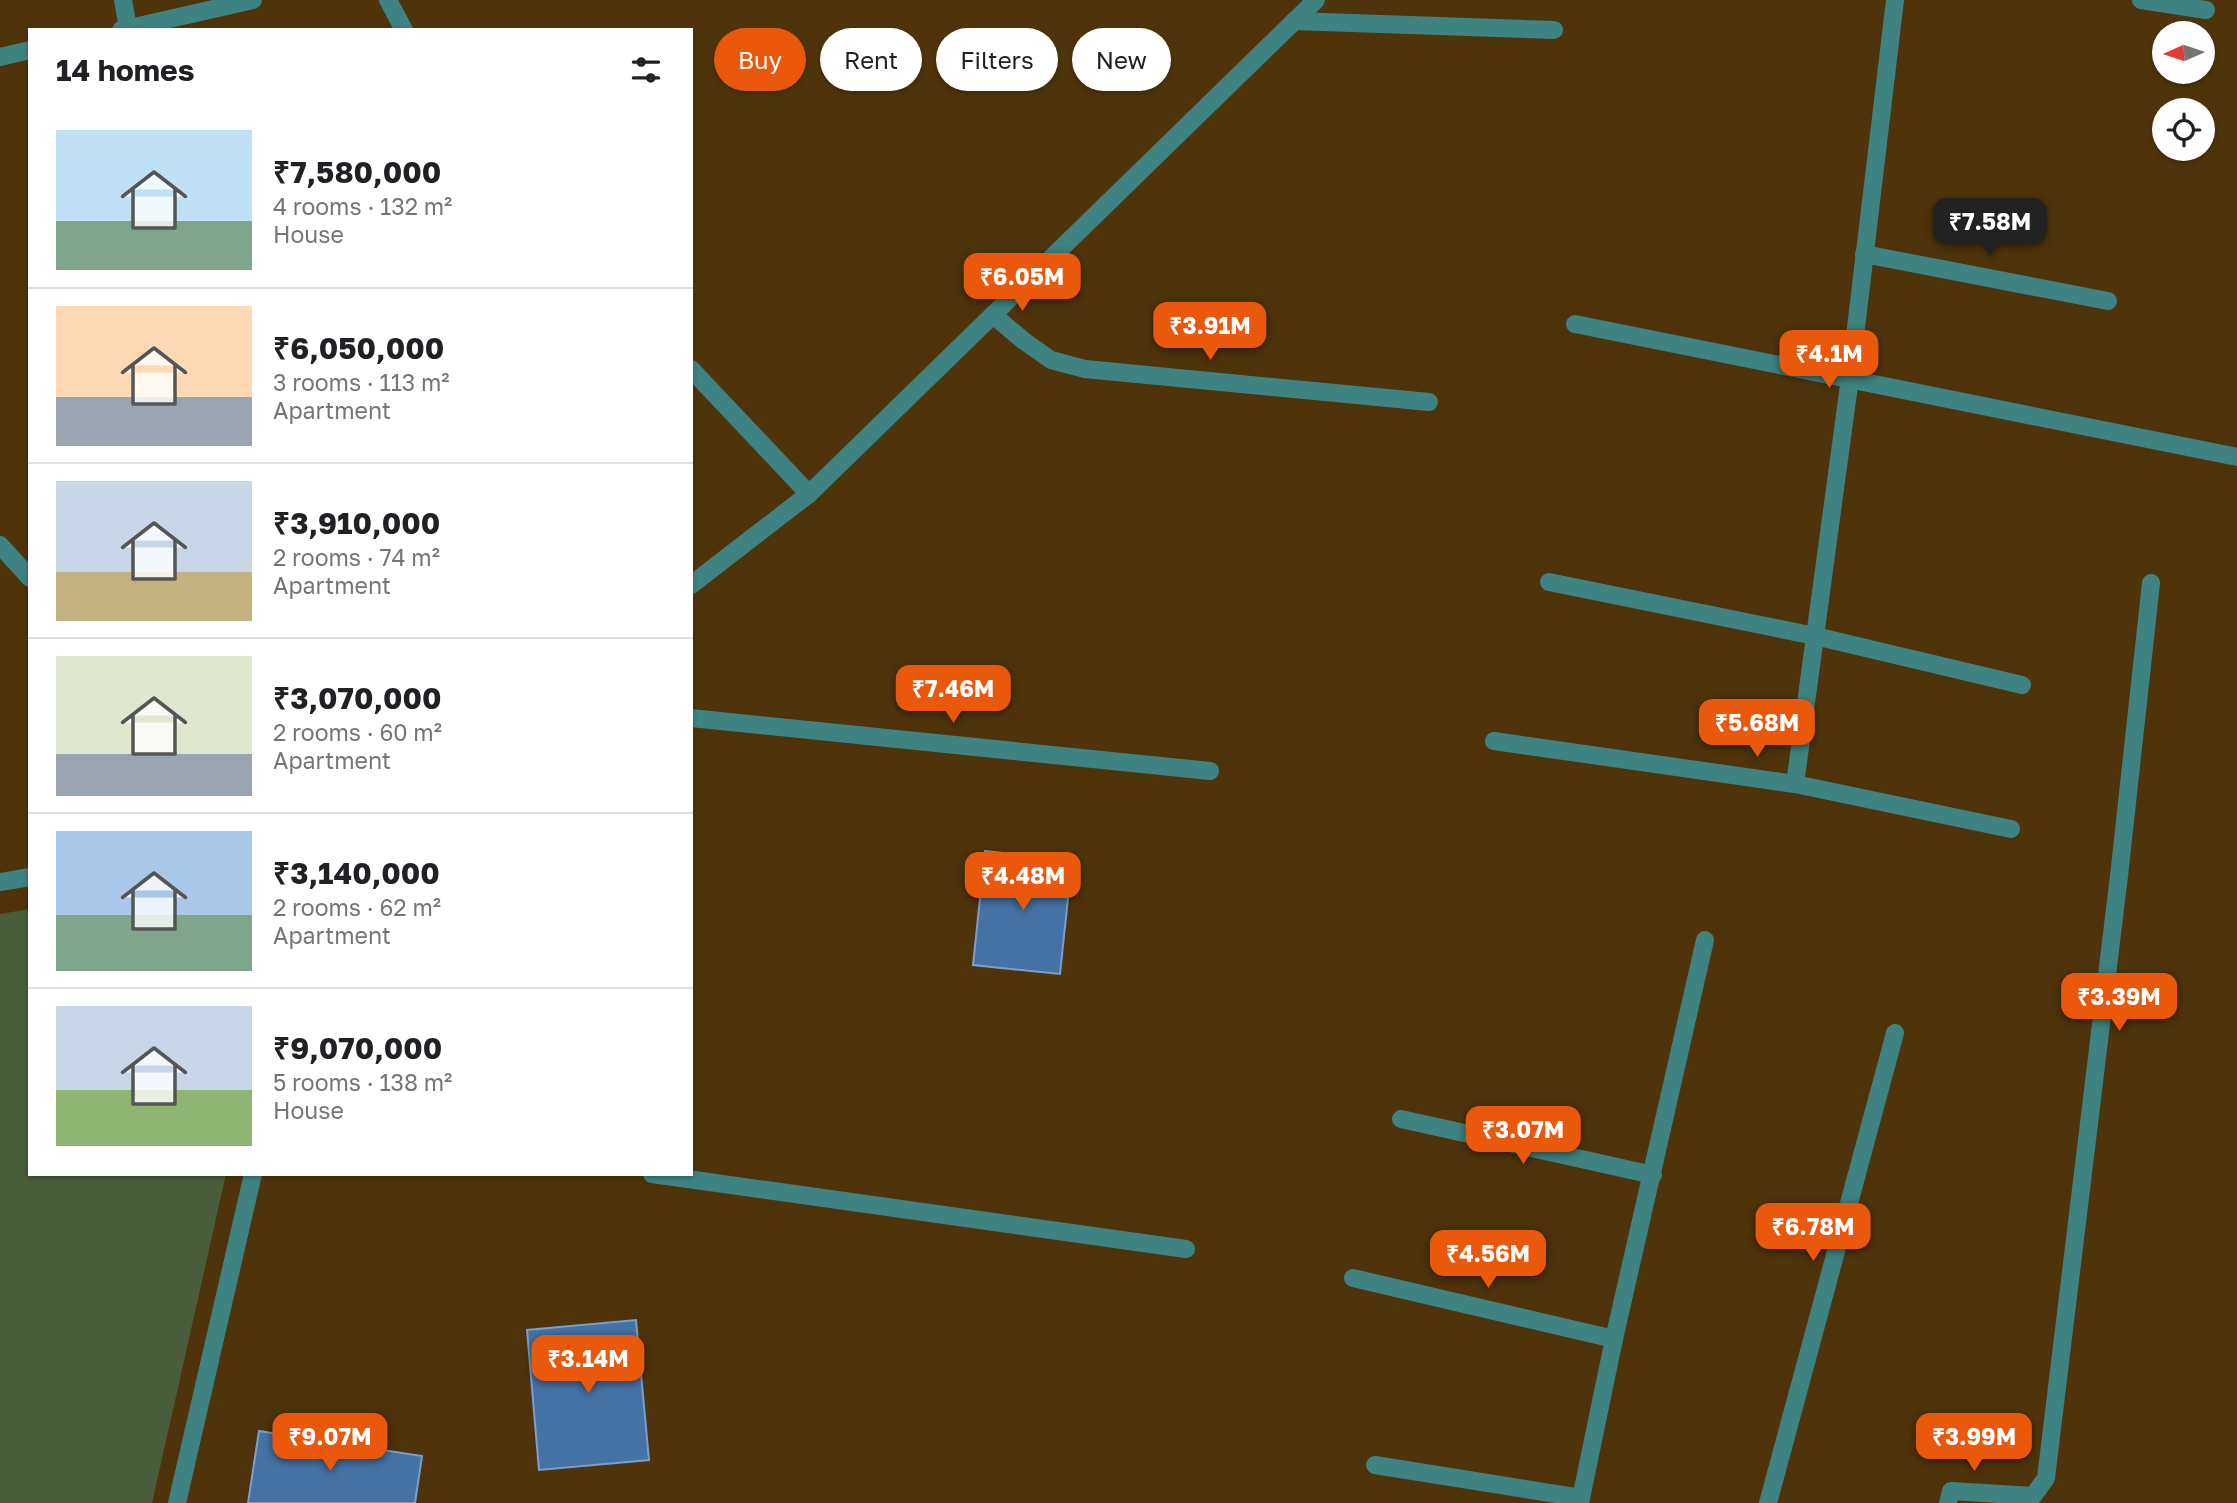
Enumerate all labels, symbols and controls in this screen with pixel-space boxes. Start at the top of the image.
north arrow [2152,21,2216,84]
map controls [2152,21,2215,161]
chip: Buy [714,28,806,91]
chip: Rent [820,28,922,91]
chip: Filters [936,28,1058,91]
chip: New [1072,28,1171,91]
icon: filters [627,51,665,89]
text: 14 homes [56,52,195,88]
button: locate [2152,98,2215,161]
text: ₹7,580,000 [273,154,441,190]
icon: home [112,158,196,242]
text: 4 rooms · 132 m² [273,192,452,220]
pin: ₹7.58M [1933,198,2047,258]
text: ₹7.58M [1949,207,2031,235]
text: House [273,220,344,248]
pin: ₹6.05M [965,254,1079,313]
text: ₹6.05M [980,262,1064,290]
pin: ₹3.91M [1153,302,1267,362]
text: ₹3.91M [1169,311,1251,339]
text: ₹6,050,000 [273,330,444,366]
pin: ₹4.1M [1780,330,1878,390]
icon: home [112,334,196,418]
text: ₹4.1M [1795,339,1863,367]
text: 3 rooms · 113 m² [273,368,450,396]
text: Apartment [273,396,391,424]
text: ₹3,910,000 [273,505,440,541]
icon: home [112,509,196,593]
text: 2 rooms · 74 m² [273,543,440,571]
text: Apartment [273,571,391,599]
pin: ₹7.46M [896,666,1010,725]
text: ₹7.46M [912,674,994,702]
text: ₹3,070,000 [273,680,442,716]
icon: home [112,684,196,768]
pin: ₹5.68M [1700,700,1814,759]
text: ₹5.68M [1715,708,1799,736]
text: 2 rooms · 60 m² [273,718,442,746]
text: Apartment [273,746,391,774]
pin: ₹4.48M [966,852,1080,912]
text: ₹3,140,000 [273,855,440,891]
icon: home [112,859,196,943]
text: ₹4.48M [981,861,1065,889]
text: 2 rooms · 62 m² [273,893,441,921]
text: Apartment [273,921,391,949]
pin: ₹3.39M [2062,974,2176,1033]
text: ₹3.39M [2077,982,2161,1010]
text: ₹9,070,000 [273,1030,442,1066]
icon: home [112,1034,196,1118]
text: 5 rooms · 138 m² [273,1068,452,1096]
text: House [273,1096,344,1124]
pin: ₹3.07M [1466,1106,1580,1166]
text: ₹3.07M [1482,1115,1564,1143]
pin: ₹6.78M [1756,1204,1870,1263]
text: ₹6.78M [1772,1212,1854,1240]
pin: ₹4.56M [1431,1230,1545,1290]
text: ₹4.56M [1446,1239,1530,1267]
pin: ₹3.14M [531,1336,645,1395]
text: ₹3.14M [547,1344,629,1372]
pin: ₹9.07M [273,1414,387,1473]
pin: ₹3.99M [1917,1414,2031,1473]
text: ₹9.07M [288,1422,372,1450]
text: ₹3.99M [1932,1422,2016,1450]

